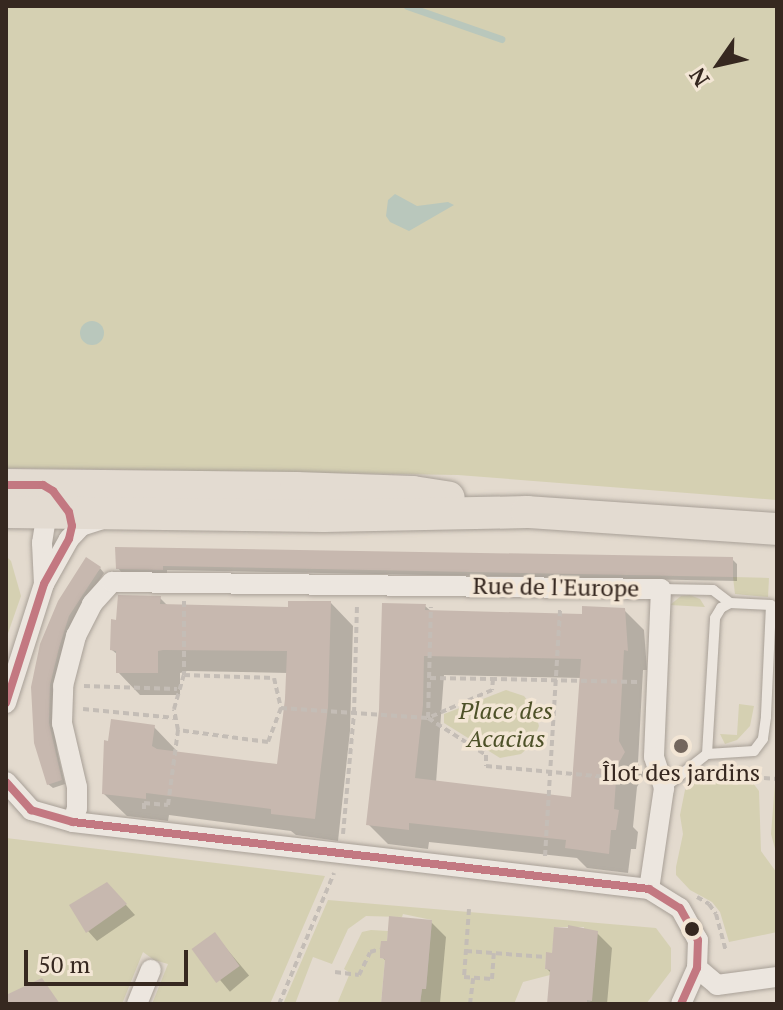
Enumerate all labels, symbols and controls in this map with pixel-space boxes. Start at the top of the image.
north arrow [679,24,759,104]
text: N [682,63,715,93]
street label: Rue de l'Europe [472,571,640,603]
park label: Place des Acacias [459,697,553,753]
marker: Îlot des jardins [672,737,690,755]
place label: Îlot des jardins [602,759,760,787]
unlabelled marker [684,921,700,937]
scale bar [28,934,192,984]
text: 50 m [38,948,90,980]

